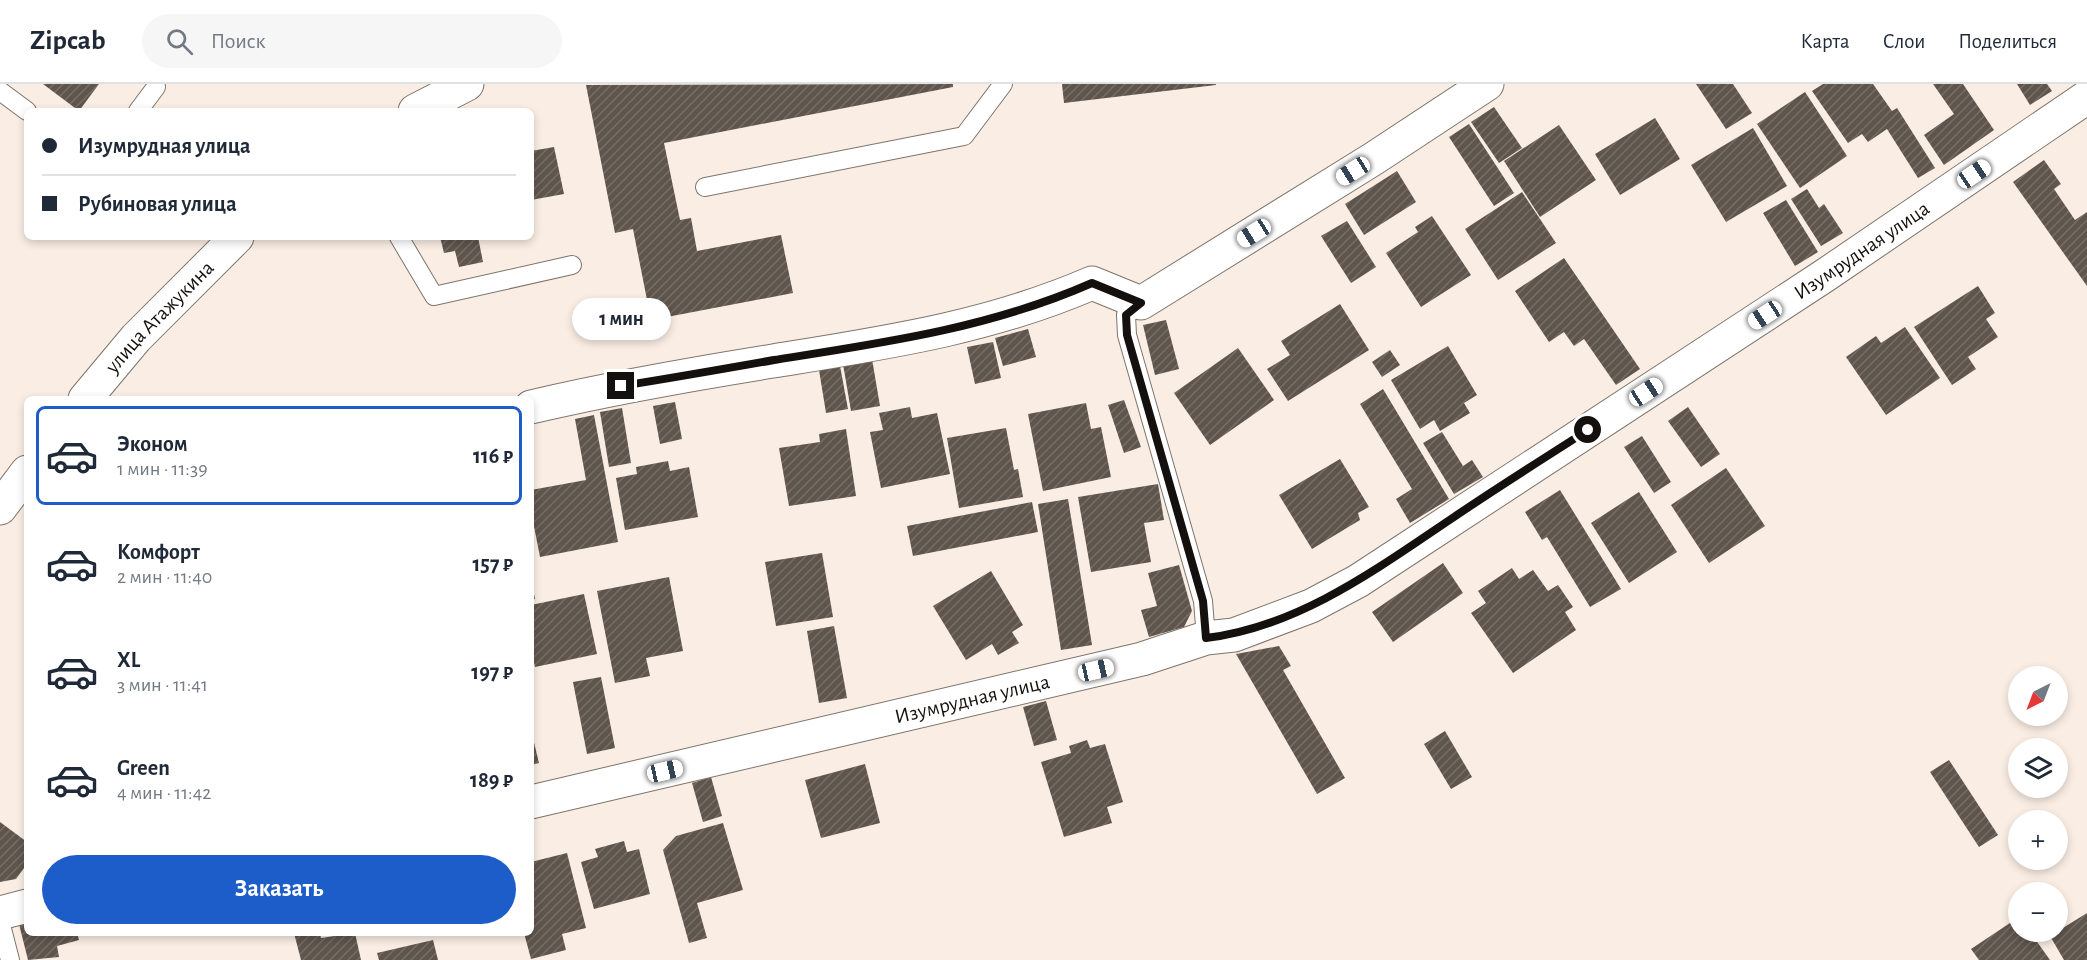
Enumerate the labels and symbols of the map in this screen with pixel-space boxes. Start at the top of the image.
car [1333,154,1373,188]
car [1954,156,1994,192]
street label: Изумрудная улица [1790,197,1934,304]
car [1234,216,1274,250]
street label: улица Атажукина [101,257,218,378]
car [1745,298,1785,332]
callout: 1 мин [572,299,670,341]
route end [607,372,634,399]
car [1626,375,1666,409]
route start [1574,416,1601,443]
car [1076,657,1116,683]
north arrow [2008,666,2068,726]
street label: Изумрудная улица [893,671,1052,728]
car [645,758,685,784]

